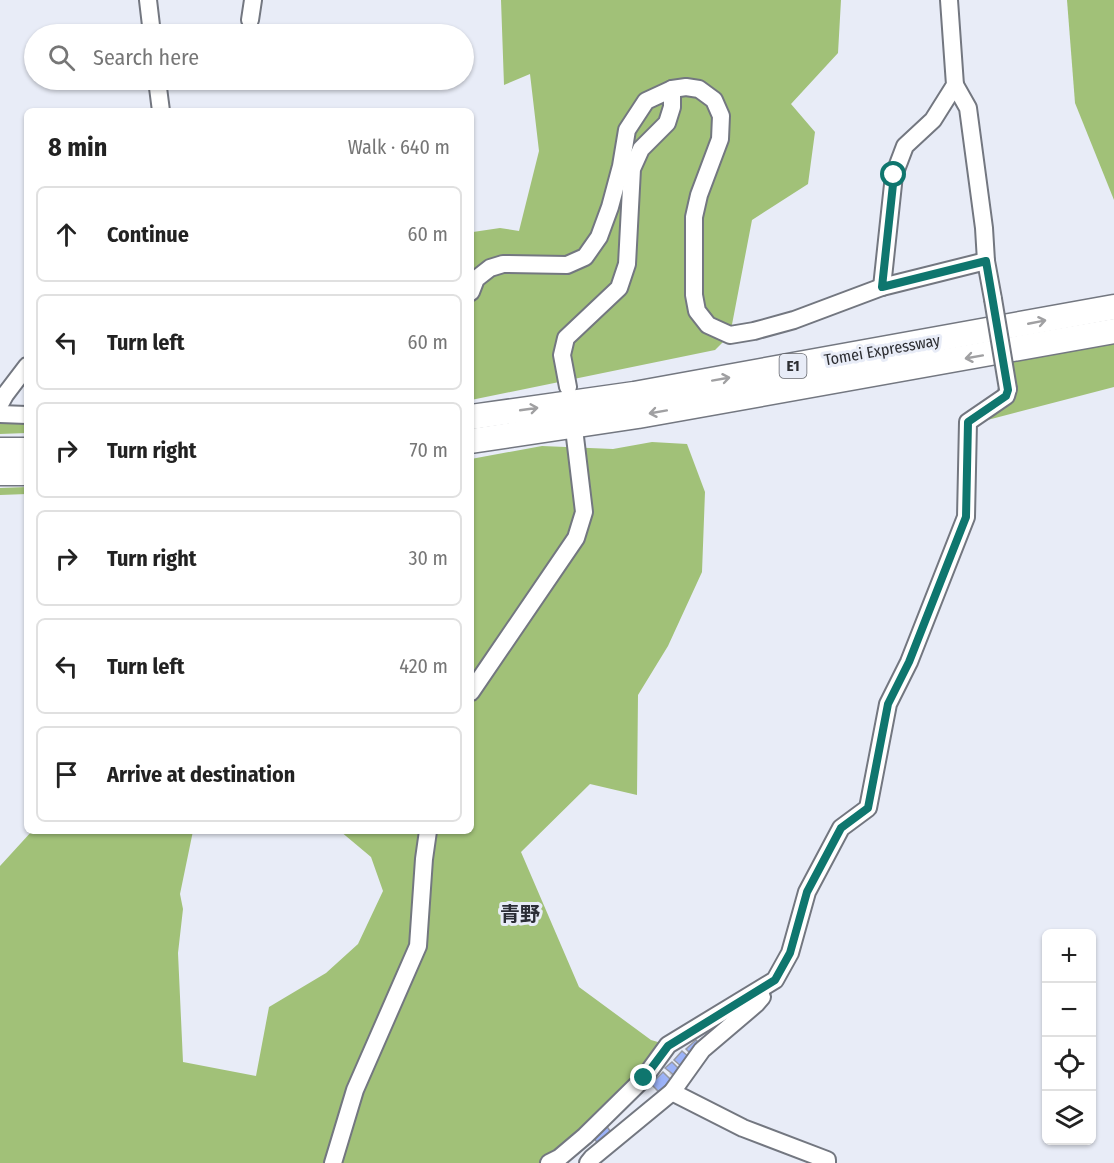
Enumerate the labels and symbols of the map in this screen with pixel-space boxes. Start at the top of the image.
route start [880,161,906,187]
one-way arrow [1027,316,1047,327]
street label: Tomei Expressway [823,330,942,370]
one-way arrow [964,352,984,363]
road number: E1 [780,354,806,378]
one-way arrow [711,373,731,384]
one-way arrow [519,404,538,415]
one-way arrow [648,407,668,418]
district label: 青野 [500,902,540,926]
route end [630,1064,656,1090]

